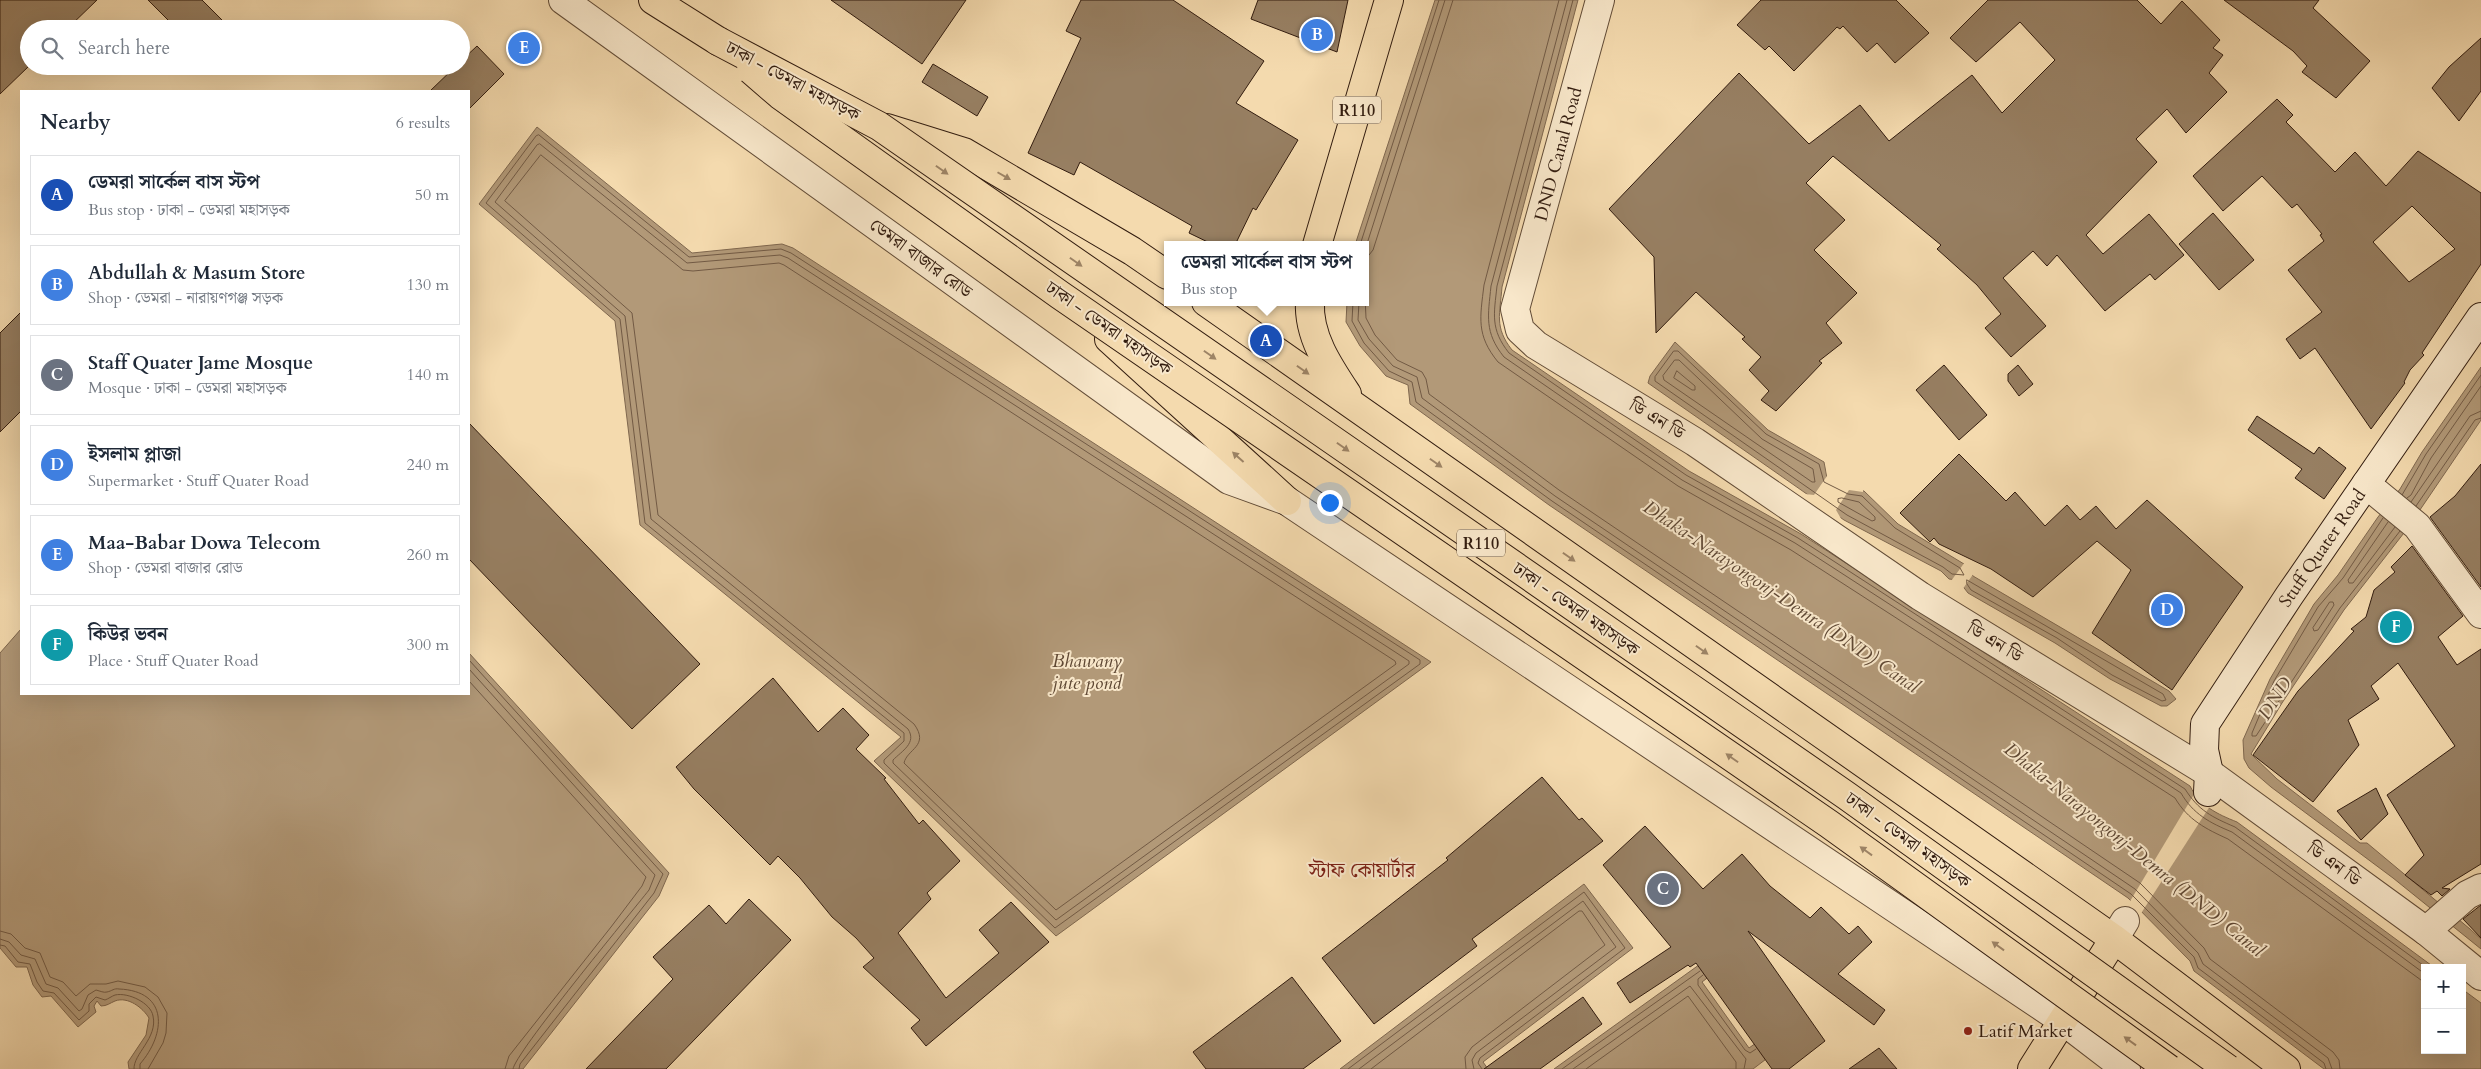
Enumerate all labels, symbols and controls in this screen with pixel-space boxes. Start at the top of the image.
pin: B [1301,16,1333,54]
search box [20,20,470,75]
pin: E [508,29,540,67]
icon: search [38,34,66,62]
text: Search here [78,35,170,61]
street label: ঢাকা - ডেমরা মহাসড়ক [720,35,866,128]
street label: DND Canal Road [1529,84,1589,224]
road number: R110 [1333,96,1381,124]
text: Nearby [40,108,111,137]
text: 6 results [396,112,450,134]
one-way arrow [936,165,949,175]
text: ডেমরা সার্কেল বাস স্টপ [88,169,260,195]
one-way arrow [998,171,1011,180]
text: A [51,184,63,206]
text: 50 m [415,184,449,206]
text: Bus stop · ঢাকা - ডেমরা মহাসড়ক [88,199,290,221]
street label: ডেমরা বাজার রোড [864,213,978,305]
popup [1164,241,1369,306]
text: ডেমরা সার্কেল বাস স্টপ [1181,249,1352,275]
one-way arrow [1069,257,1083,267]
text: Abdullah & Masum Store [88,260,305,286]
text: B [51,274,63,296]
text: 130 m [407,274,449,296]
street label: ঢাকা - ডেমরা মহাসড়ক [1040,275,1178,382]
text: Bus stop [1181,278,1238,300]
text: Shop · ডেমরা - নারায়ণগঞ্জ সড়ক [88,287,283,309]
pin: A [1250,322,1282,360]
text: Staff Quater Jame Mosque [88,350,313,376]
one-way arrow [1203,350,1216,360]
text: C [51,364,63,386]
text: 140 m [407,364,449,386]
one-way arrow [1296,365,1310,375]
text: Mosque · ঢাকা - ডেমরা মহাসড়ক [88,377,287,399]
street label: ডি এন ডি [1623,393,1690,446]
text: ইসলাম প্লাজা [88,441,181,467]
one-way arrow [1336,442,1350,452]
one-way arrow [1233,451,1245,463]
text: D [50,454,64,476]
text: 240 m [407,454,449,476]
one-way arrow [1429,458,1442,469]
text: Supermarket · Stuff Quater Road [88,470,309,492]
street label: Stuff Quater Road [2273,484,2372,612]
your location [1317,490,1343,516]
water label: Dhaka-Narayongonj-Demra (DND) Canal [1638,494,1925,700]
text: Maa-Babar Dowa Telecom [88,530,320,556]
road number: R110 [1457,530,1505,556]
text: E [52,544,62,566]
text: 260 m [407,544,449,566]
one-way arrow [1562,552,1576,562]
street label: ঢাকা - ডেমরা মহাসড়ক [1507,556,1645,663]
text: Shop · ডেমরা বাজার রোড [88,557,243,579]
pin: D [2151,591,2183,629]
pin: F [2380,608,2412,646]
street label: ডি এন ডি [1961,616,2028,669]
text: কিউর ভবন [88,621,168,647]
text: F [52,634,62,656]
text: 300 m [407,634,449,656]
one-way arrow [1695,645,1709,655]
water label: Bhawany jute pond [1049,648,1123,696]
text: Place · Stuff Quater Road [88,650,259,672]
water label: DND [2252,671,2299,725]
water label: Dhaka-Narayongonj-Demra (DND) Canal [1999,736,2271,964]
one-way arrow [1726,753,1739,763]
street label: ঢাকা - ডেমরা মহাসড়ক [1839,786,1976,895]
street label: ডি এন ডি [2301,836,2366,893]
one-way arrow [1859,846,1873,856]
district label: স্টাফ কোয়ার্টার [1308,857,1416,884]
pin: C [1647,870,1679,908]
one-way arrow [1991,941,2005,951]
map controls [2421,964,2466,1054]
button: + [2421,964,2466,1009]
button: − [2421,1009,2466,1054]
place label: Latif Market [1978,1019,2073,1044]
marker: Latif Market [1962,1025,1974,1037]
one-way arrow [2124,1035,2137,1046]

